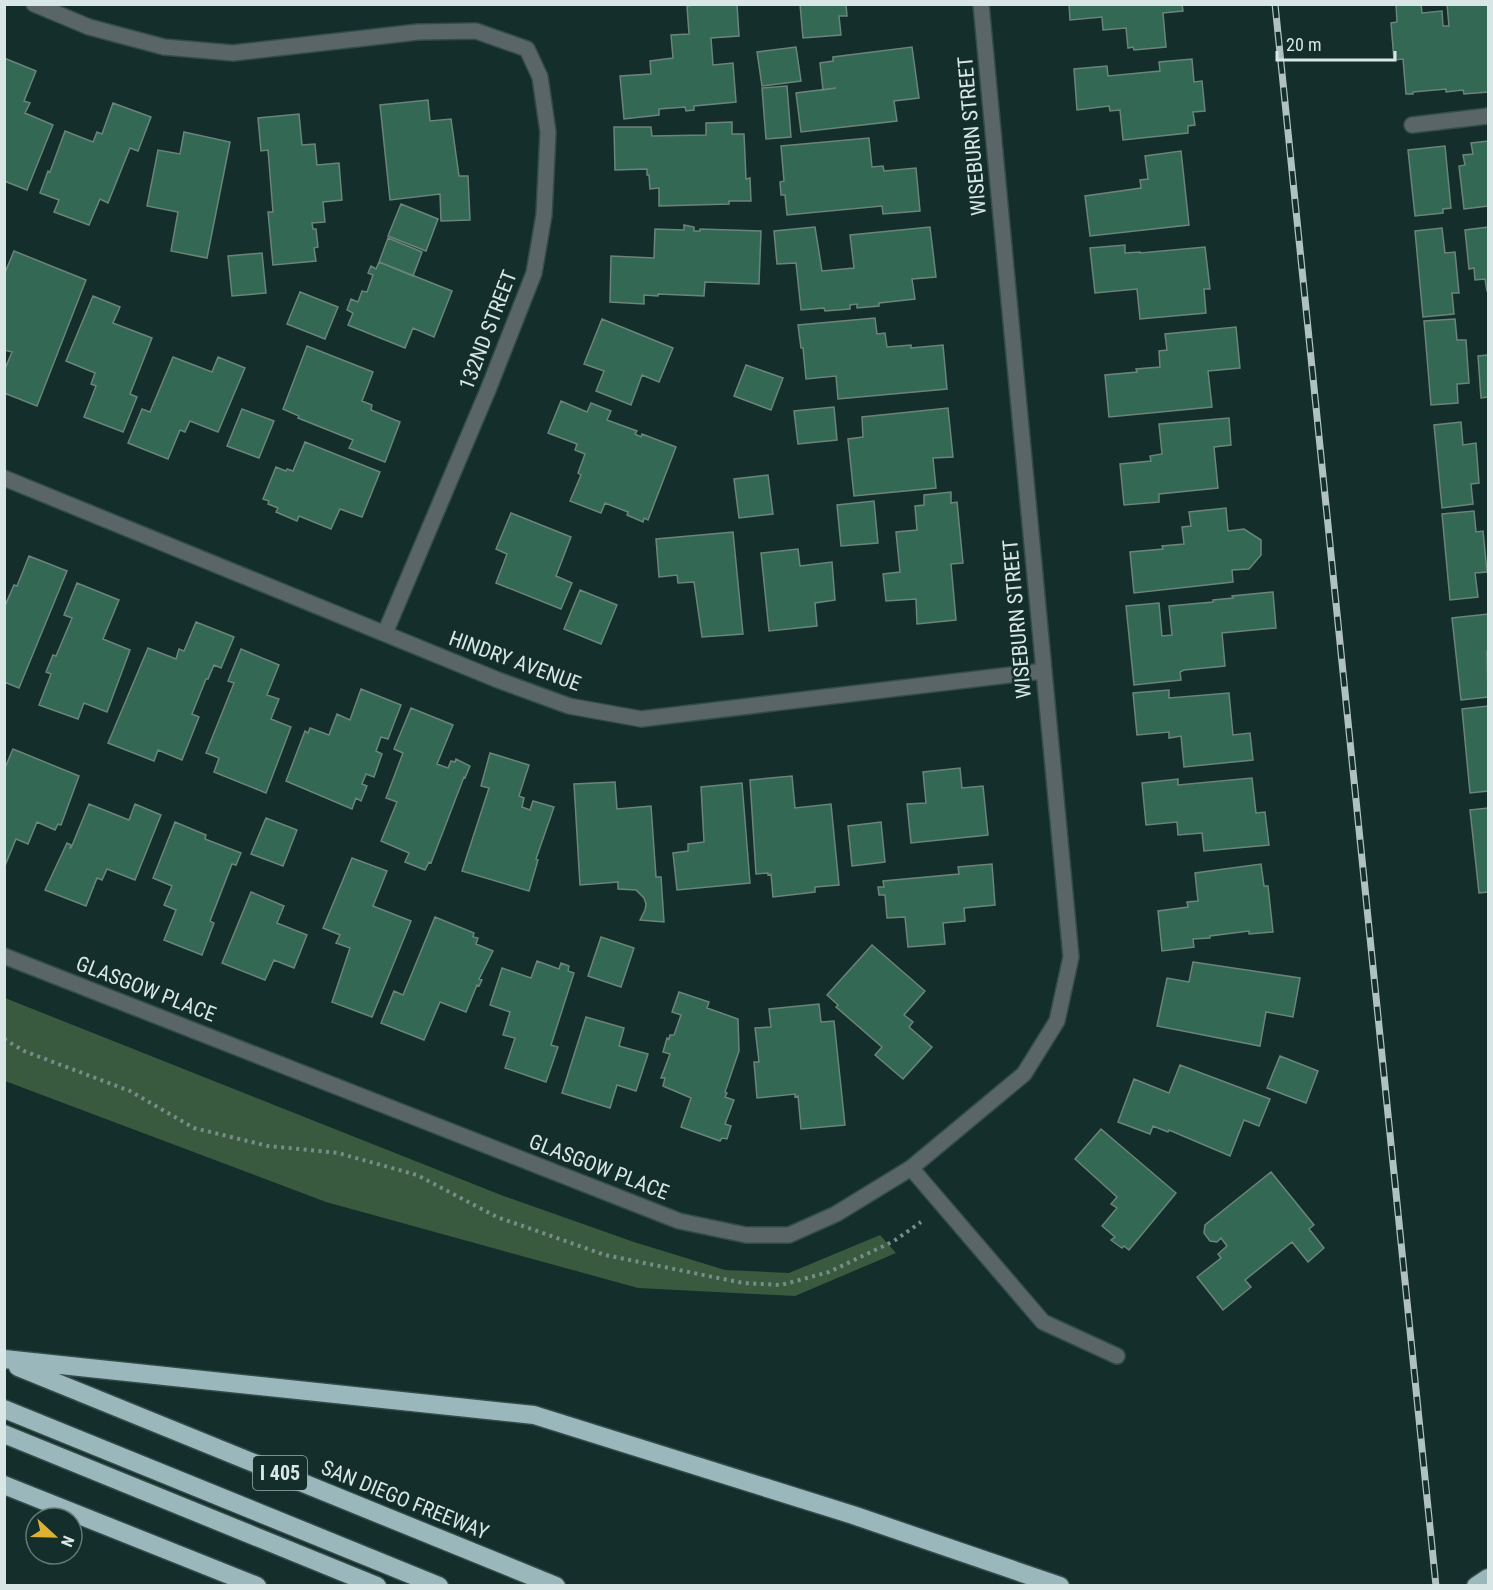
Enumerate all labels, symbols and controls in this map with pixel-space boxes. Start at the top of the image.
scale bar [1277,24,1396,62]
text: 20 m [1286,34,1321,55]
street label: WISEBURN STREET [953,55,991,217]
street label: 132ND STREET [454,267,522,393]
street label: WISEBURN STREET [998,538,1036,700]
street label: HINDRY AVENUE [446,626,584,696]
street label: GLASGOW PLACE [73,951,219,1027]
street label: GLASGOW PLACE [526,1129,672,1205]
street label: SAN DIEGO FREEWAY [318,1455,492,1545]
road number: I 405 [253,1456,307,1490]
north arrow [24,1506,84,1566]
text: N [57,1533,78,1550]

